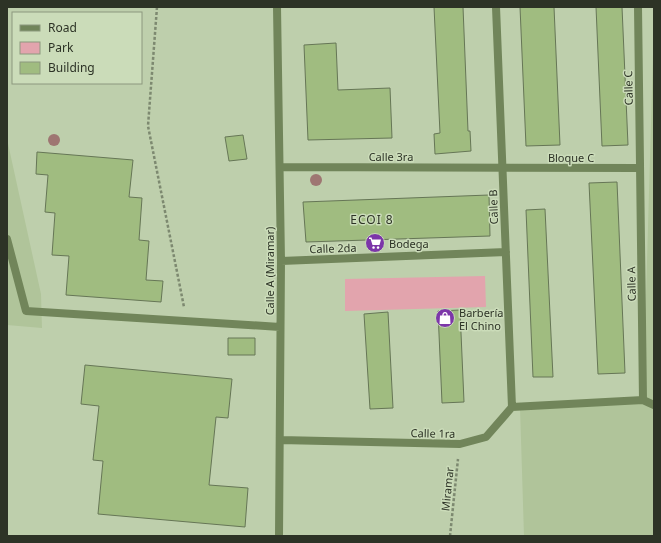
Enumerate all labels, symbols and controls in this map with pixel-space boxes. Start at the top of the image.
legend [12,12,142,84]
text: Road [48,19,77,36]
text: Park [48,39,74,56]
text: Building [48,59,95,76]
street label: Calle C [620,70,636,106]
street label: Calle 3ra [369,149,413,164]
street label: Bloque C [548,150,594,165]
street label: Calle B [485,189,501,225]
district label: ECOI 8 [350,211,394,228]
street label: Calle A (Miramar) [262,227,277,315]
supermarket icon: Bodega [364,232,386,254]
place label: Bodega [389,236,429,251]
street label: Calle 2da [309,240,357,256]
street label: Calle A [623,265,639,302]
place label: Barbería El Chino [459,305,503,333]
shop icon: Barbería El Chino [434,307,456,329]
street label: Calle 1ra [411,425,455,441]
street label: Miramar [437,466,457,512]

